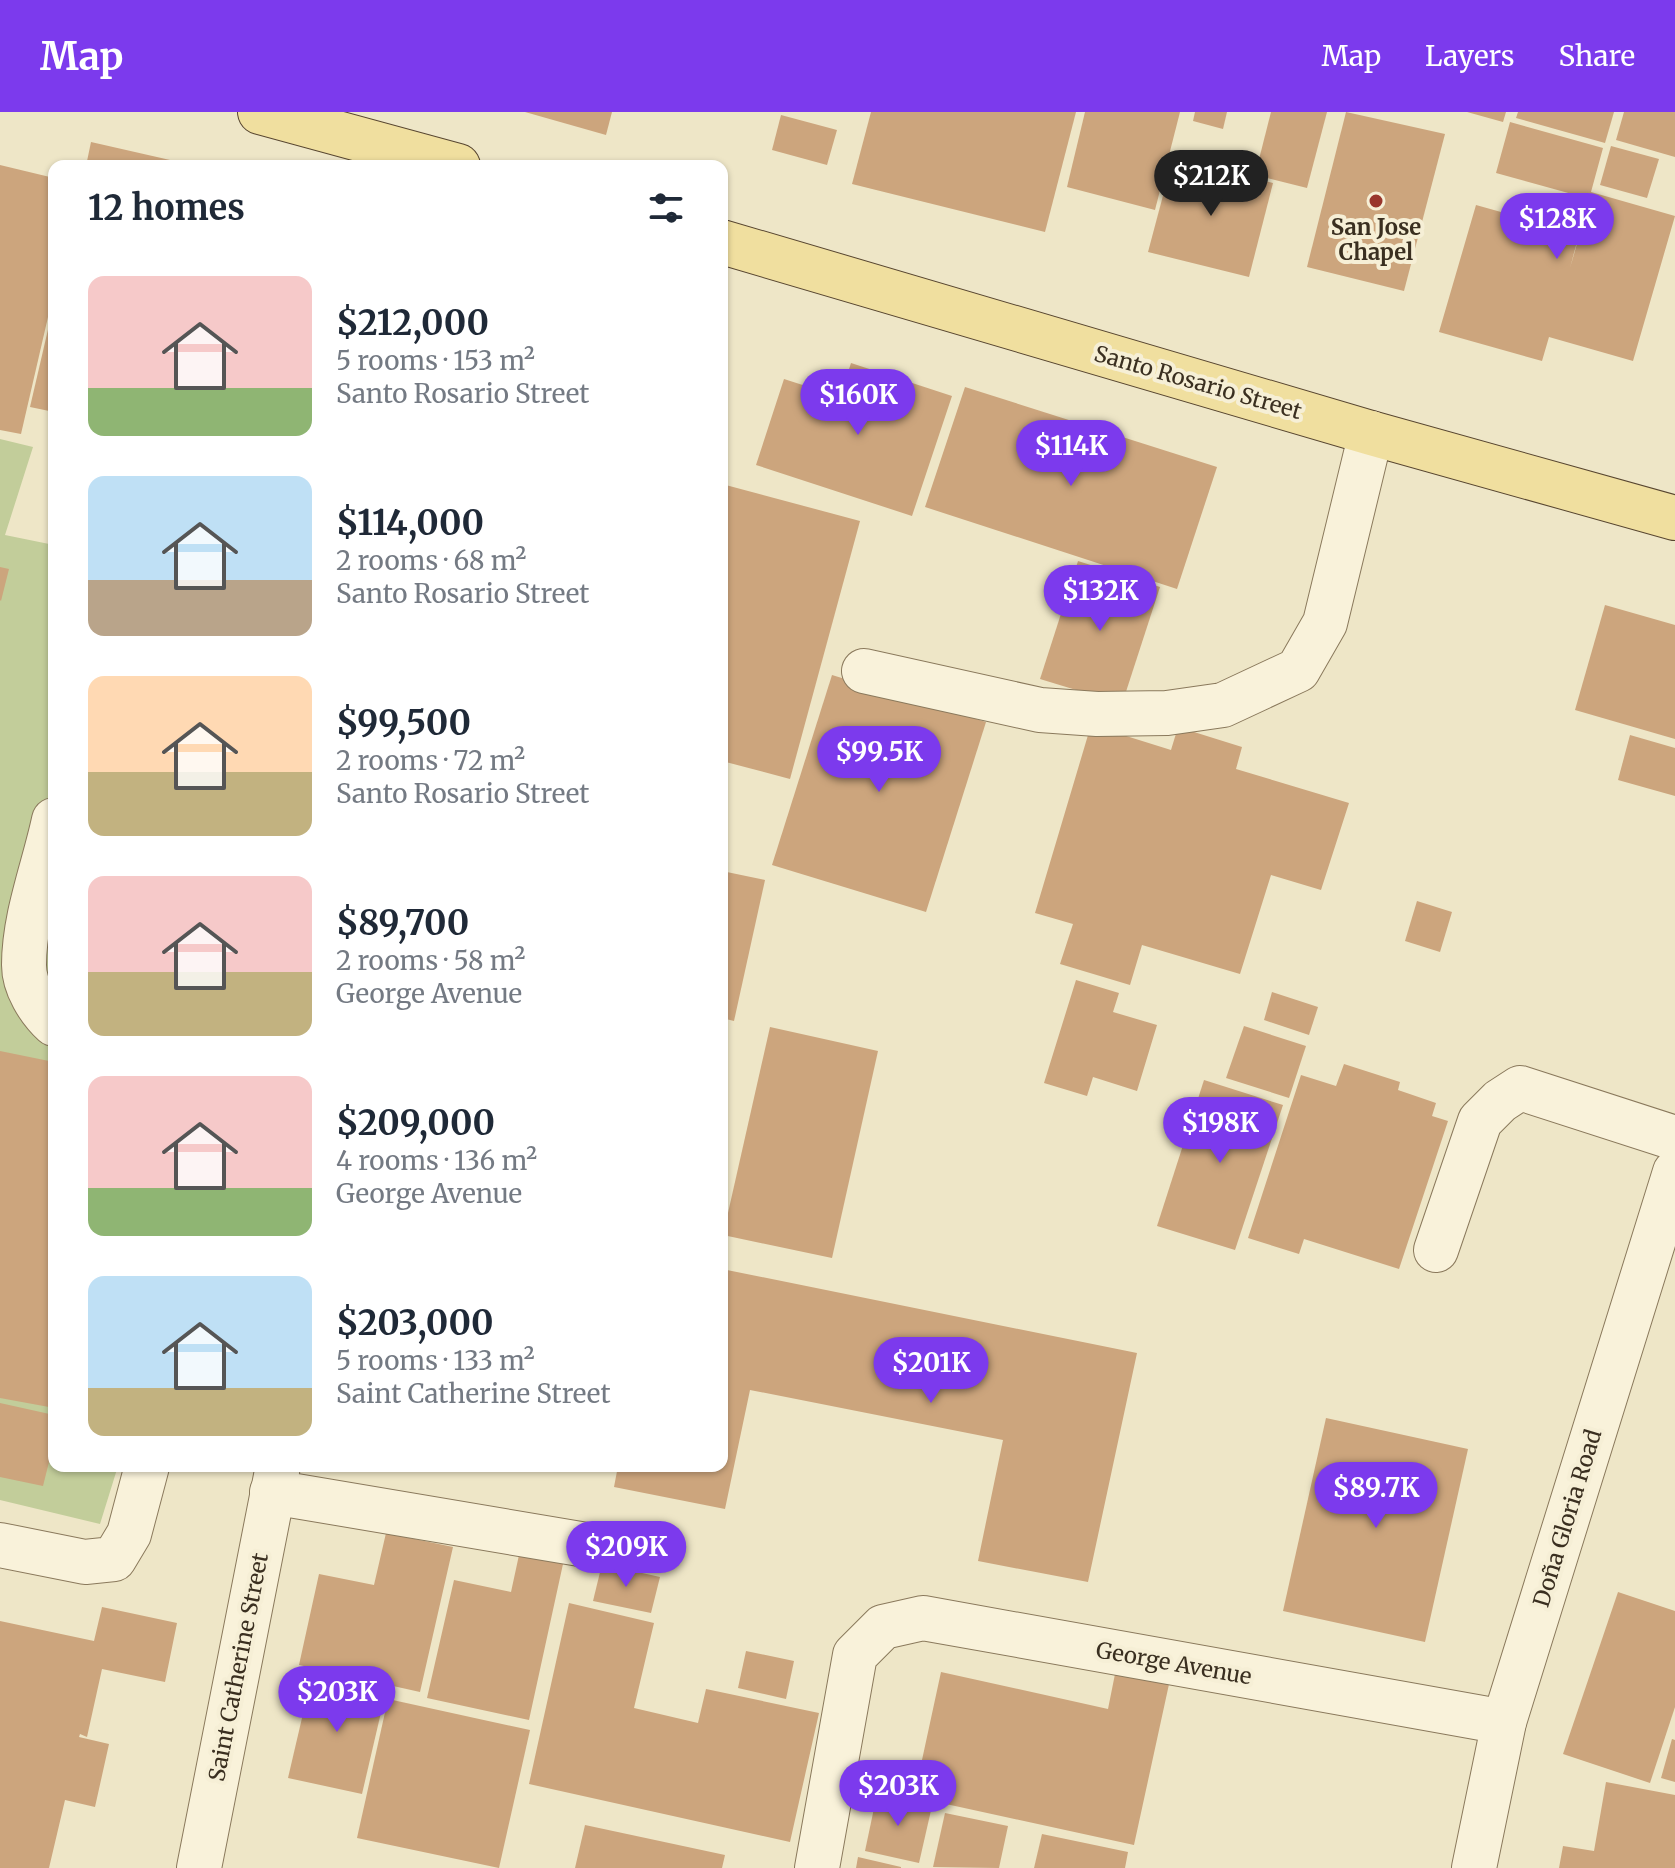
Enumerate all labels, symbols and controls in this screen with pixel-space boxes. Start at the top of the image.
text: Map [40,33,124,80]
text: Map [1321,38,1381,74]
text: Layers [1425,38,1514,74]
text: Share [1558,38,1635,74]
pin: $212K [1155,150,1267,218]
text: $212K [1172,159,1250,192]
icon: filters [644,186,688,230]
text: 12 homes [88,187,245,229]
marker: San Jose Chapel [1367,192,1385,210]
pin: $128K [1501,193,1613,261]
text: $128K [1518,202,1596,235]
place label: San Jose Chapel [1331,213,1421,266]
text: $212,000 [336,302,489,344]
icon: home [152,308,248,404]
street label: Santo Rosario Street [1091,339,1305,425]
text: 5 rooms · 153 m² [336,344,535,377]
pin: $160K [802,369,914,437]
text: Santo Rosario Street [336,377,589,410]
text: $160K [818,378,898,411]
pin: $114K [1015,420,1127,488]
text: $114K [1034,429,1108,462]
text: $114,000 [336,502,484,544]
icon: home [152,508,248,604]
text: 2 rooms · 68 m² [336,544,526,577]
pin: $132K [1044,565,1156,633]
text: $132K [1062,574,1138,607]
text: Santo Rosario Street [336,577,589,610]
text: $99,500 [336,702,471,744]
icon: home [152,708,248,804]
pin: $99.5K [814,726,944,794]
text: $99.5K [835,735,923,768]
text: 2 rooms · 72 m² [336,744,525,777]
text: Santo Rosario Street [336,777,589,810]
text: $89,700 [336,902,469,944]
icon: home [152,908,248,1004]
text: 2 rooms · 58 m² [336,944,525,977]
text: George Avenue [336,977,522,1010]
pin: $198K [1164,1097,1276,1165]
text: $209,000 [336,1102,495,1144]
text: $198K [1181,1106,1259,1139]
icon: home [152,1108,248,1204]
text: 4 rooms · 136 m² [336,1144,537,1177]
text: George Avenue [336,1177,522,1210]
text: $203,000 [336,1302,494,1344]
icon: home [152,1308,248,1404]
pin: $201K [875,1337,987,1405]
text: 5 rooms · 133 m² [336,1344,535,1377]
text: $201K [891,1346,971,1379]
text: Saint Catherine Street [336,1377,611,1410]
street label: Doña Gloria Road [1527,1426,1607,1610]
pin: $89.7K [1311,1462,1441,1530]
text: $89.7K [1332,1471,1420,1504]
pin: $209K [570,1521,682,1589]
text: $209K [584,1530,668,1563]
street label: Saint Catherine Street [202,1550,274,1784]
street label: George Avenue [1094,1636,1254,1690]
pin: $203K [281,1666,393,1734]
text: $203K [296,1675,378,1708]
pin: $203K [842,1760,954,1828]
text: $203K [857,1769,939,1802]

